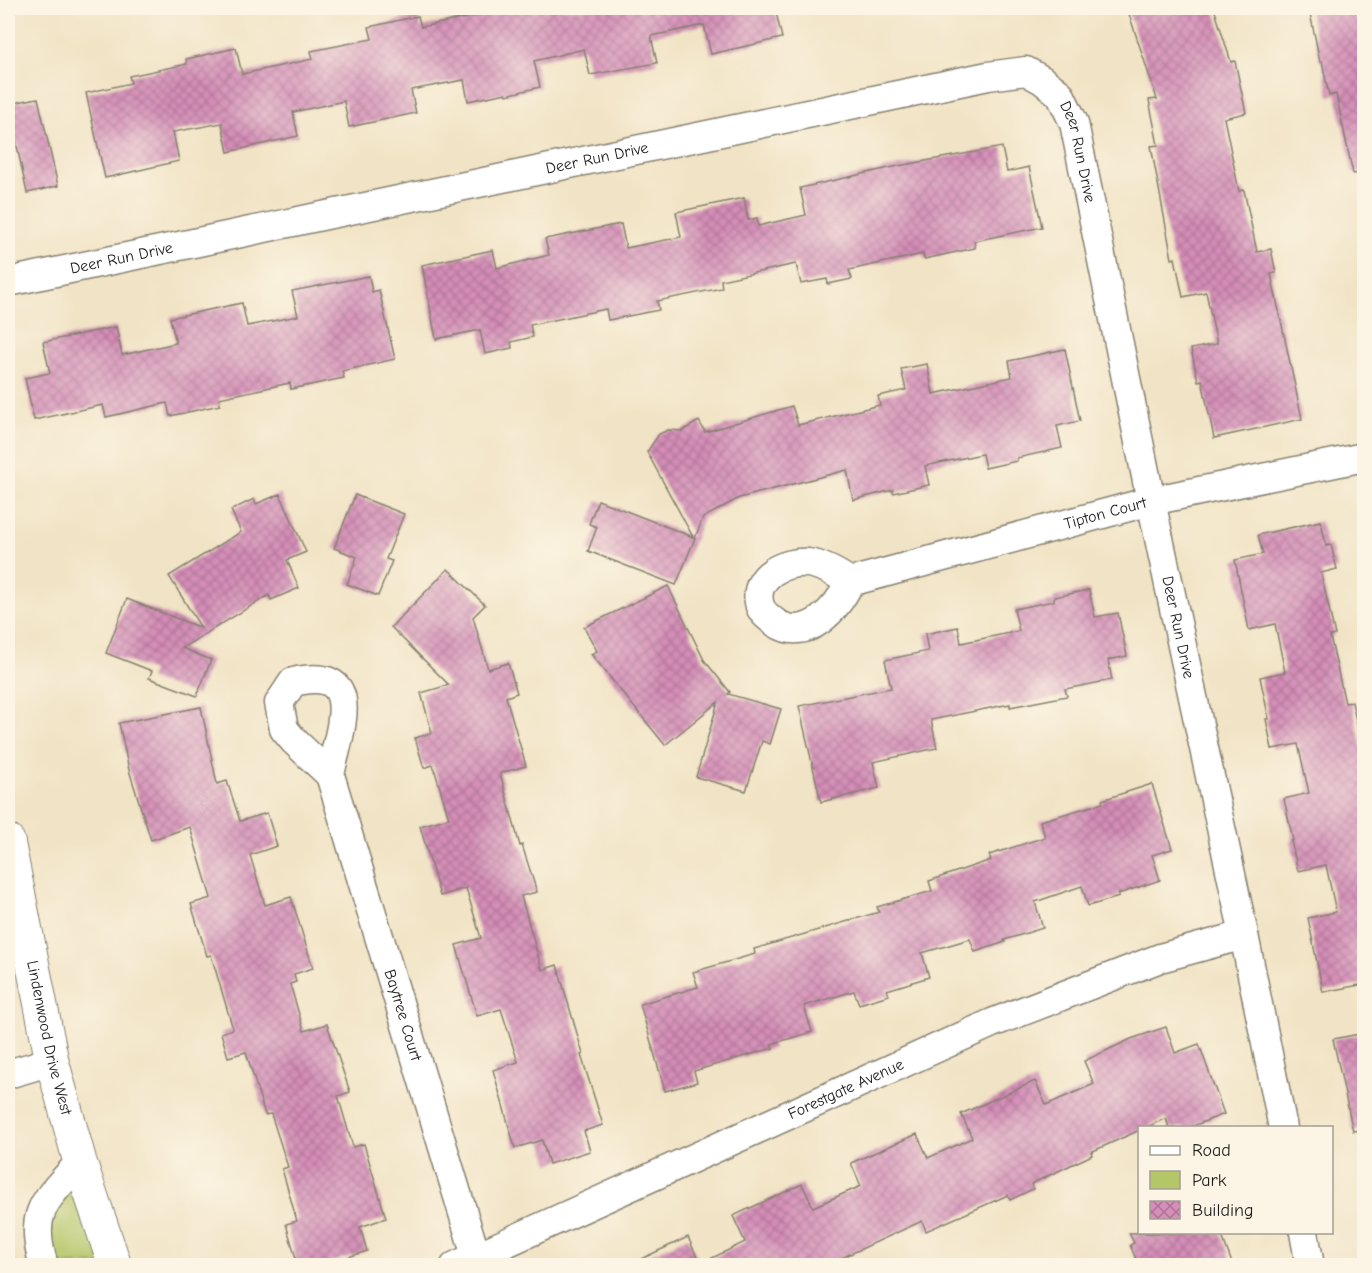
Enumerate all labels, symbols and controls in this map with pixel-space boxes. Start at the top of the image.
street label: Deer Run Drive [1056,98,1099,204]
street label: Deer Run Drive [544,139,650,178]
street label: Deer Run Drive [69,239,174,278]
street label: Tipton Court [1062,494,1149,533]
street label: Deer Run Drive [1158,574,1198,680]
street label: Lindenwood Drive West [23,959,76,1117]
street label: Baytree Court [381,967,425,1064]
street label: Forestgate Avenue [785,1055,906,1123]
legend [1138,1126,1333,1234]
text: Road [1192,1140,1231,1161]
text: Park [1192,1170,1227,1191]
text: Building [1192,1200,1254,1221]

